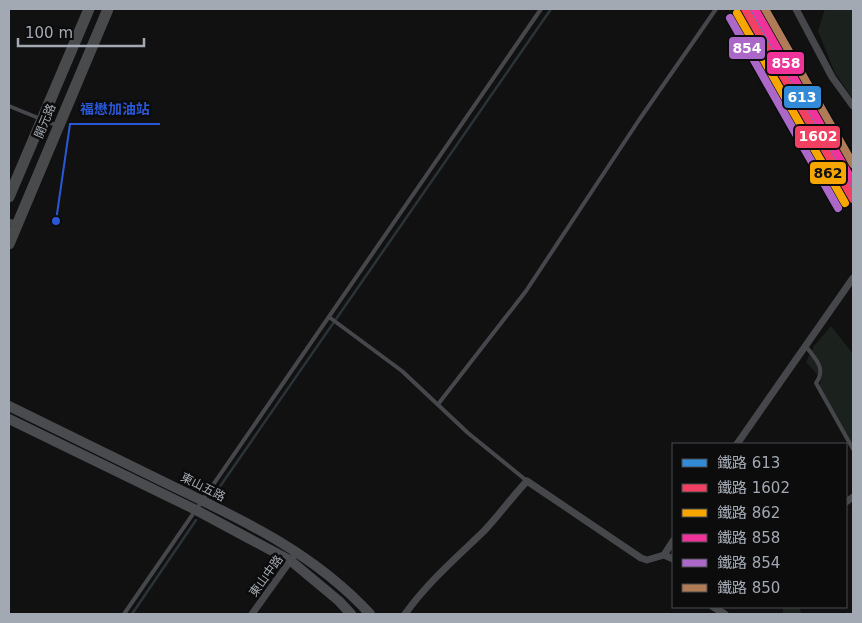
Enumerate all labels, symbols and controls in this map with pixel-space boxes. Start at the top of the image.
scale bar [18,15,144,47]
text: 100 m [25,24,73,42]
line badge: 854 [728,36,766,60]
text: 854 [732,40,762,56]
line badge: 858 [766,51,805,75]
text: 858 [771,55,801,71]
line badge: 613 [783,85,822,109]
text: 613 [787,89,817,105]
callout: 福懋加油站 [70,95,160,124]
text: 福懋加油站 [80,101,150,117]
street label: 開元路 [32,102,58,140]
line badge: 1602 [794,125,841,149]
text: 1602 [799,128,837,144]
line badge: 862 [809,161,847,185]
text: 862 [813,165,843,181]
legend [672,443,847,608]
text: 鐵路 613 [717,454,780,472]
street label: 東山五路 [178,470,228,504]
text: 鐵路 1602 [717,479,790,497]
text: 鐵路 862 [717,504,780,522]
text: 鐵路 858 [717,529,780,547]
street label: 東山中路 [246,552,286,600]
text: 鐵路 854 [717,554,780,572]
text: 鐵路 850 [717,579,780,597]

